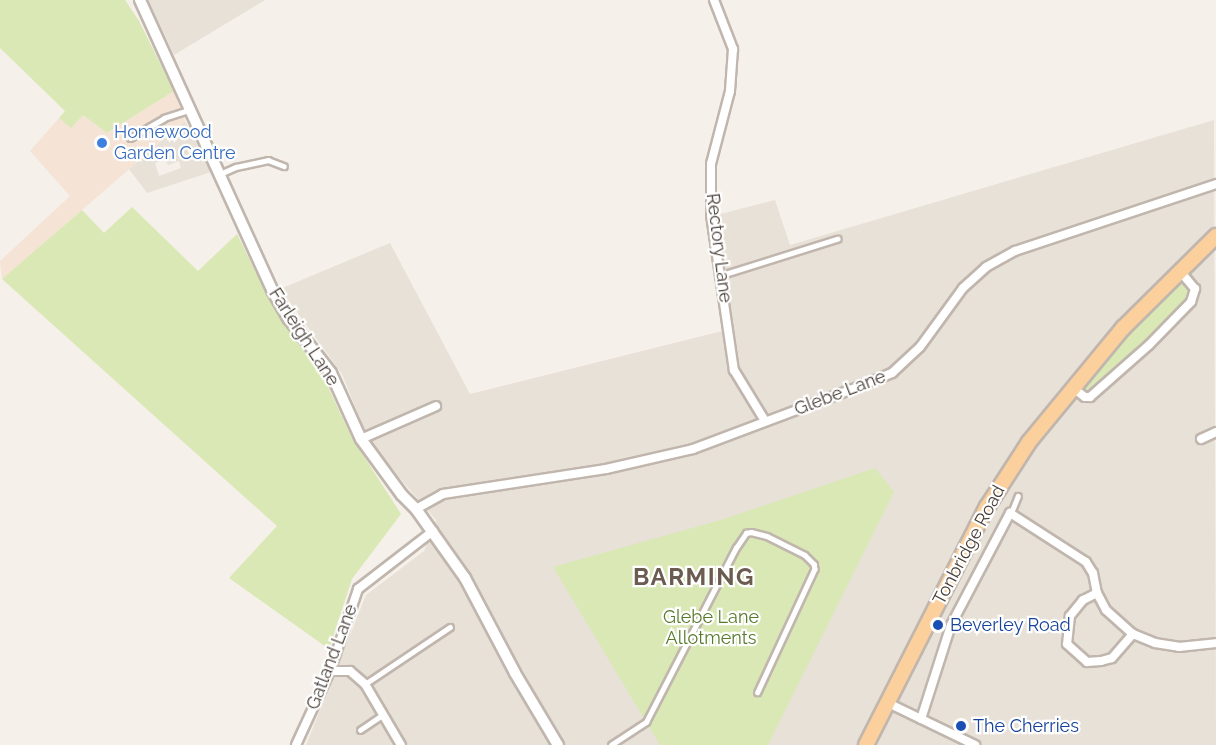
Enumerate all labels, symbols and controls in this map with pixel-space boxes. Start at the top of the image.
place label: Homewood Garden Centre [114,122,236,164]
marker: Homewood Garden Centre [95,136,109,150]
street label: Rectory Lane [702,192,736,304]
street label: Farleigh Lane [264,284,344,390]
street label: Glebe Lane [791,366,889,420]
street label: Tonbridge Road [928,482,1010,608]
district label: BARMING [633,563,755,591]
street label: Gatland Lane [302,601,362,713]
park label: Glebe Lane Allotments [663,607,759,650]
place label: Beverley Road [950,614,1071,636]
marker: Beverley Road [931,618,945,632]
place label: The Cherries [973,715,1079,737]
marker: The Cherries [954,719,968,733]

